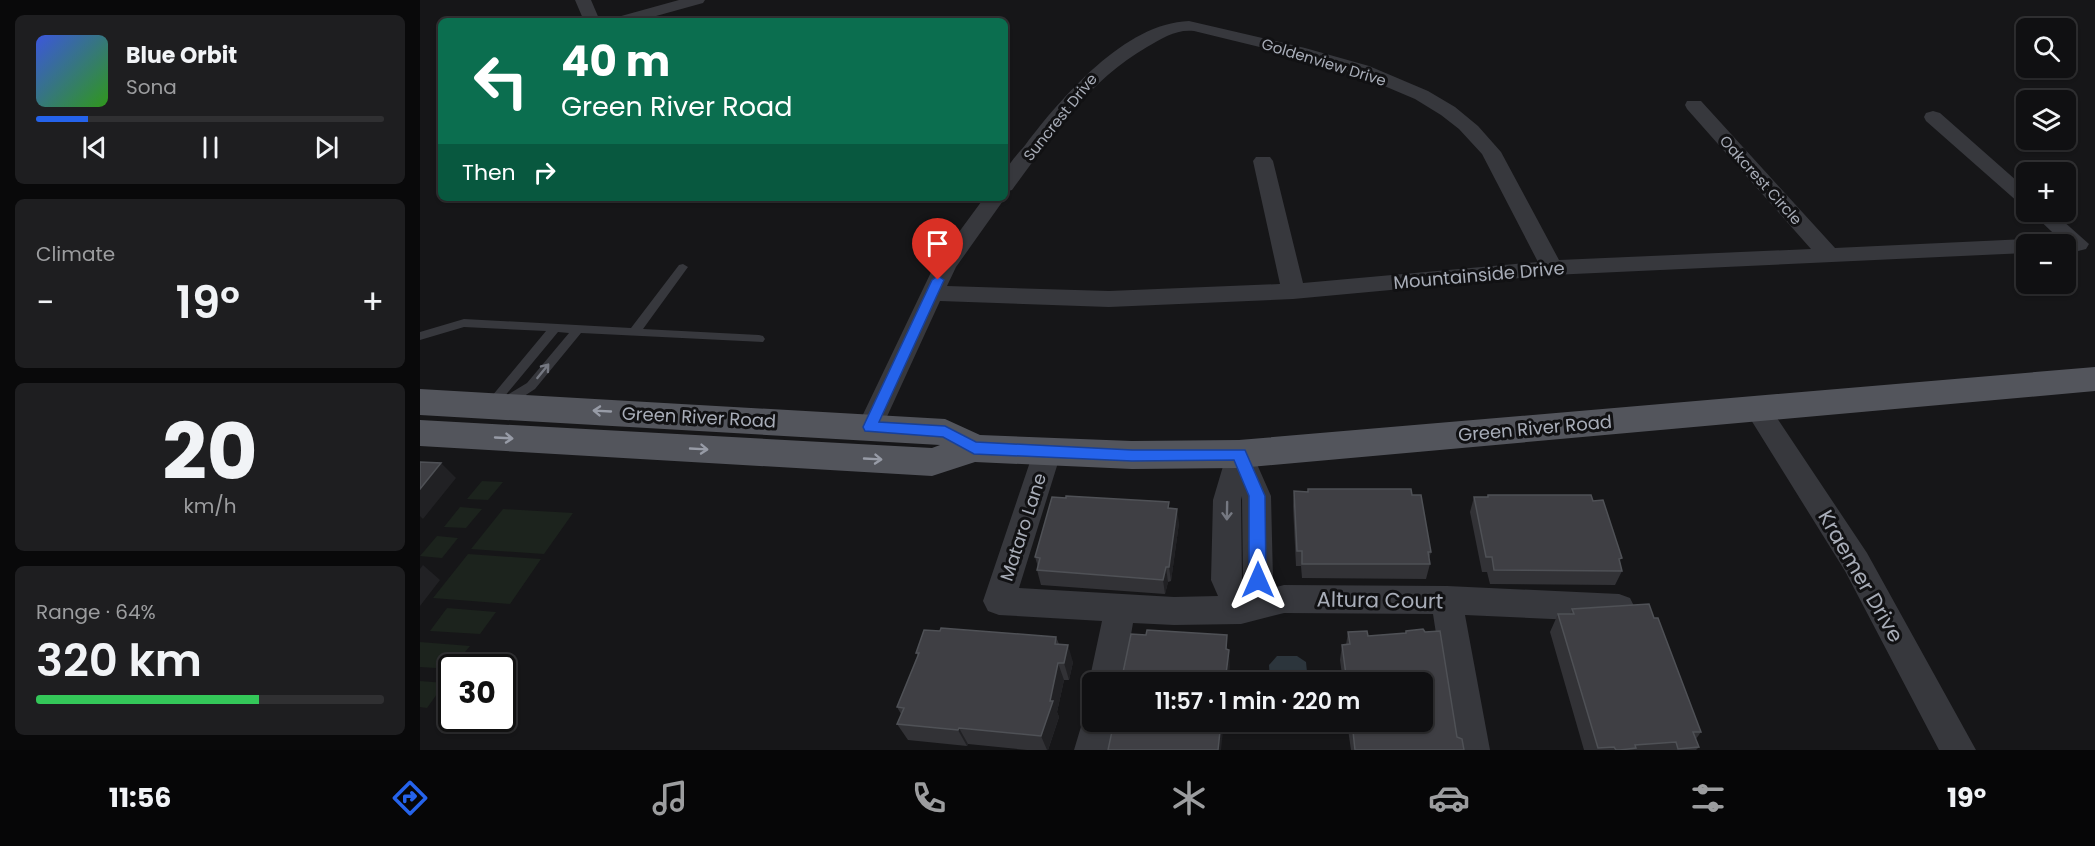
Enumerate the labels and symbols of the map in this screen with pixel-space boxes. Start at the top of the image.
street label: Goldenview Drive [1259,33,1389,91]
street label: Suncrest Drive [1018,69,1102,165]
street label: Oakcrest Circle [1715,131,1807,229]
pin [912,218,963,280]
street label: Mountainside Drive [1392,255,1566,295]
one-way arrow [537,363,550,379]
street label: Green River Road [621,400,777,434]
one-way arrow [592,406,612,417]
street label: Green River Road [1457,409,1613,447]
one-way arrow [494,432,514,443]
one-way arrow [688,444,708,455]
one-way arrow [863,454,883,465]
street label: Mataro Lane [994,470,1052,584]
one-way arrow [1221,501,1232,521]
street label: Kraemer Drive [1811,505,1911,647]
position arrow [1226,548,1290,612]
street label: Altura Court [1316,584,1444,616]
speed limit sign: 30 [438,654,516,732]

